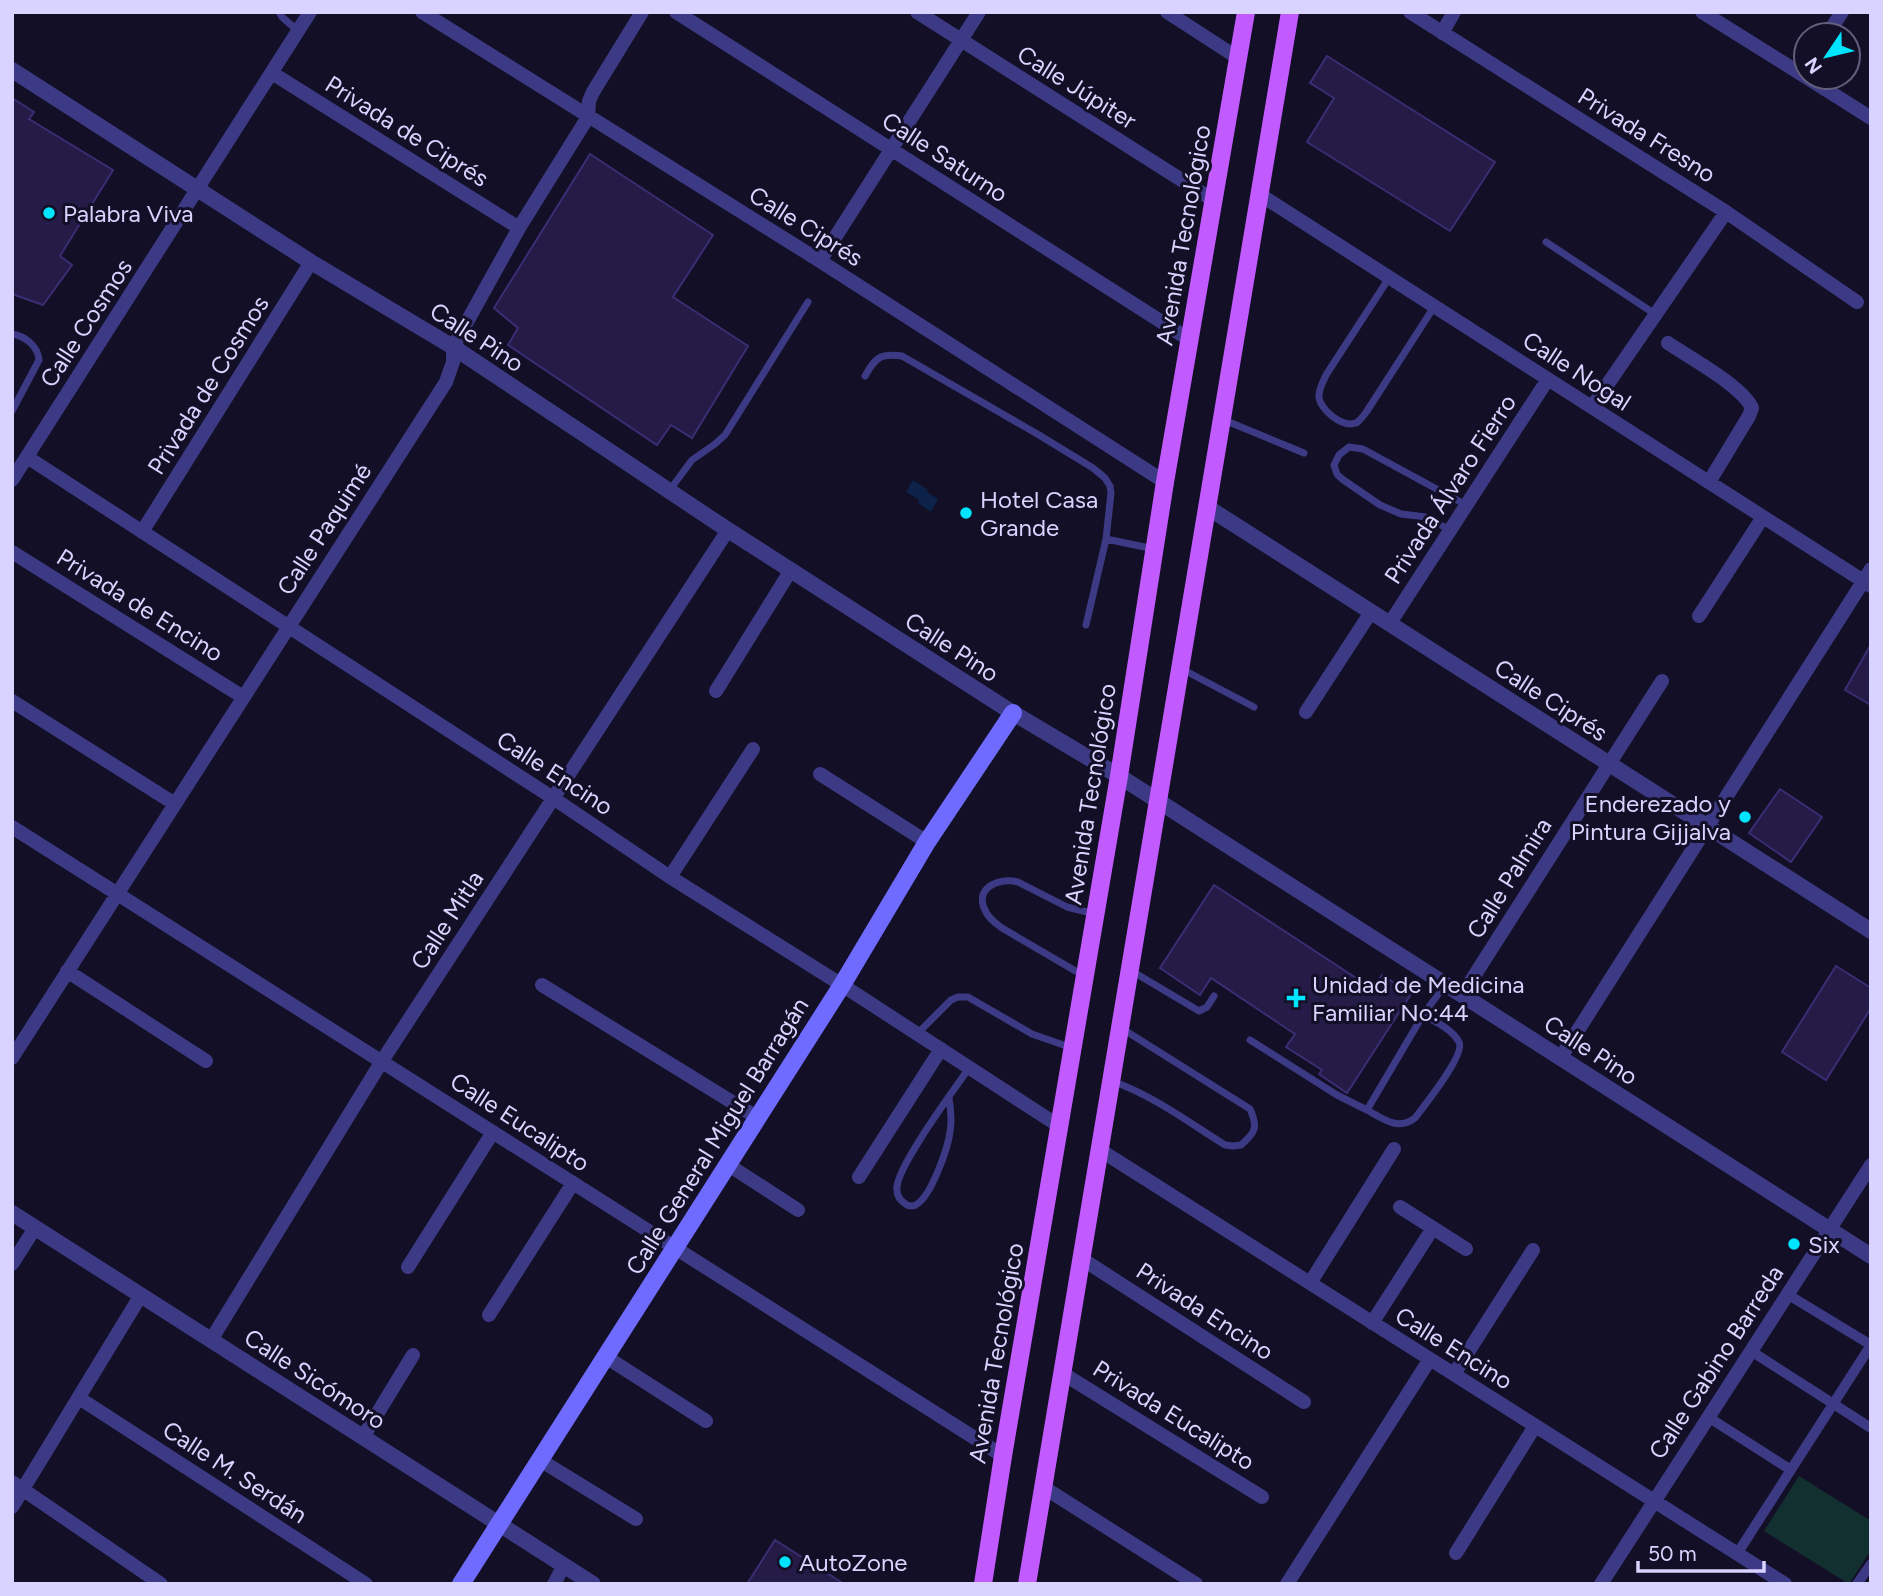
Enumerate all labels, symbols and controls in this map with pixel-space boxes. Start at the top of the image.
north arrow [1792,21,1862,91]
street label: Calle Júpiter [1012,39,1142,135]
text: N [1800,53,1827,78]
street label: Privada de Ciprés [320,69,494,193]
street label: Privada Fresno [1573,81,1721,189]
street label: Calle Saturno [877,106,1013,208]
street label: Avenida Tecnológico [1149,122,1217,348]
street label: Calle Ciprés [744,180,868,272]
place label: Palabra Viva [63,199,193,228]
marker: Palabra Viva [41,205,57,221]
street label: Calle Cosmos [34,253,138,393]
street label: Privada de Cosmos [141,290,275,480]
street label: Calle Pino [425,296,529,378]
street label: Calle Nogal [1517,325,1637,417]
street label: Privada Álvaro Fierro [1378,389,1522,589]
street label: Calle Paquimé [271,458,377,600]
place label: Hotel Casa Grande [980,485,1098,542]
marker: Hotel Casa Grande [958,505,974,521]
street label: Privada de Encino [51,542,229,668]
street label: Calle Pino [900,606,1004,688]
street label: Calle Ciprés [1489,653,1613,747]
street label: Avenida Tecnológico [1058,681,1122,907]
street label: Calle Encino [491,725,619,821]
place label: Enderezado y Pintura Gijjalva [1571,789,1731,846]
marker: Enderezado y Pintura Gijjalva [1737,809,1753,825]
street label: Calle Palmira [1460,812,1558,944]
street label: Calle Mitla [404,865,490,975]
place label: Unidad de Medicina Familiar No:44 [1312,970,1525,1027]
marker: Unidad de Medicina Familiar No:44 [1286,988,1306,1008]
street label: Calle General Miguel Barragán [620,992,814,1280]
street label: Calle Pino [1539,1009,1643,1091]
street label: Calle Eucalipto [445,1066,595,1178]
place label: Six [1808,1230,1840,1259]
marker: Six [1786,1236,1802,1252]
street label: Avenida Tecnológico [962,1240,1030,1466]
street label: Privada Encino [1131,1256,1279,1366]
street label: Calle Gabino Barreda [1643,1260,1789,1464]
street label: Calle Encino [1390,1301,1518,1395]
street label: Calle Sicómoro [239,1323,391,1435]
street label: Privada Eucalipto [1088,1354,1260,1476]
street label: Calle M. Serdán [157,1415,313,1529]
scale bar [1638,1530,1764,1574]
text: 50 m [1648,1541,1697,1566]
place label: AutoZone [799,1548,907,1577]
marker: AutoZone [777,1554,793,1570]

